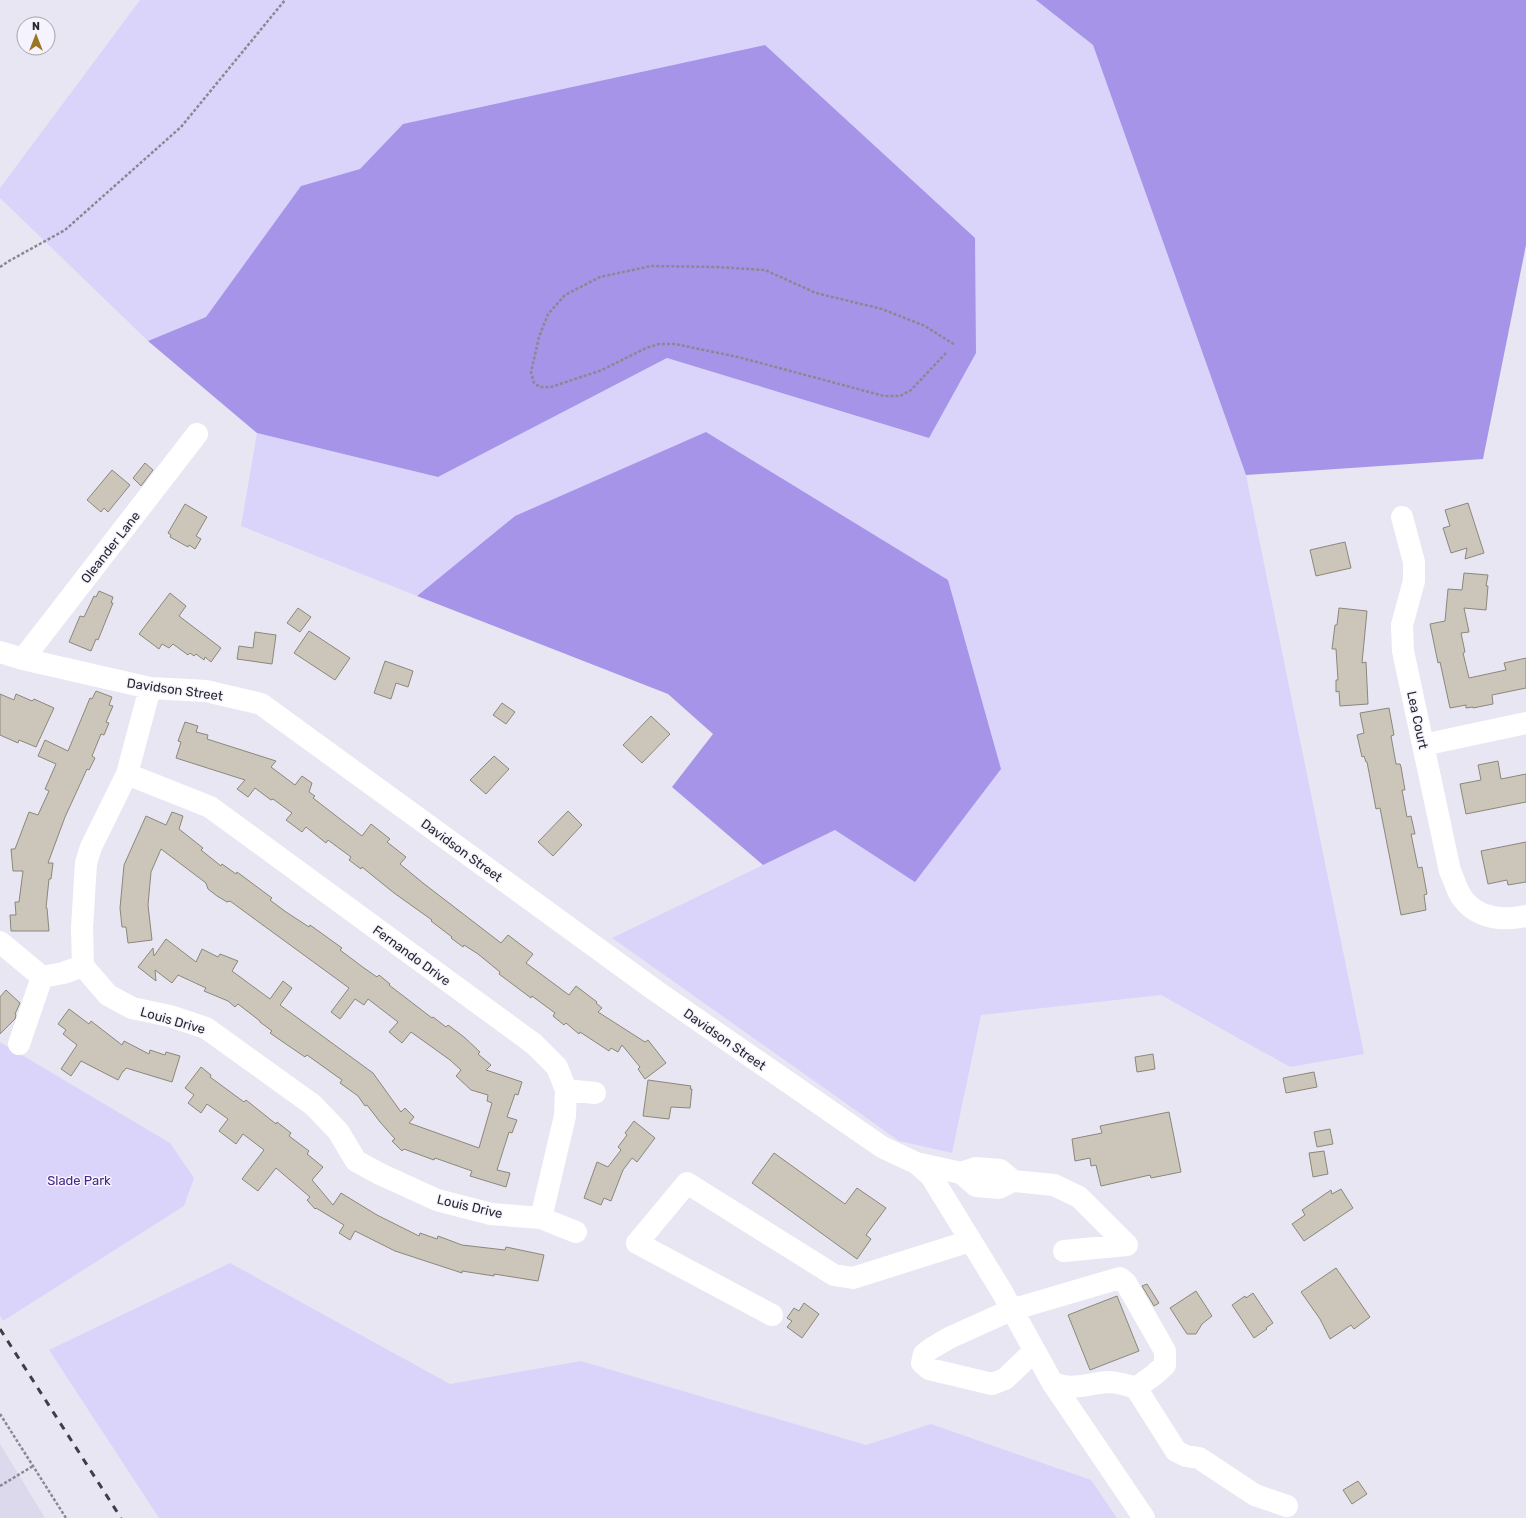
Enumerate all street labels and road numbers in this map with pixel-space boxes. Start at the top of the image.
street label: Oleander Lane [78,508,143,586]
street label: Davidson Street [126,675,224,704]
street label: Lea Court [1404,690,1431,750]
street label: Davidson Street [418,816,505,885]
street label: Fernando Drive [370,922,453,989]
street label: Louis Drive [139,1004,207,1037]
street label: Davidson Street [681,1005,769,1073]
street label: Louis Drive [436,1192,504,1221]

